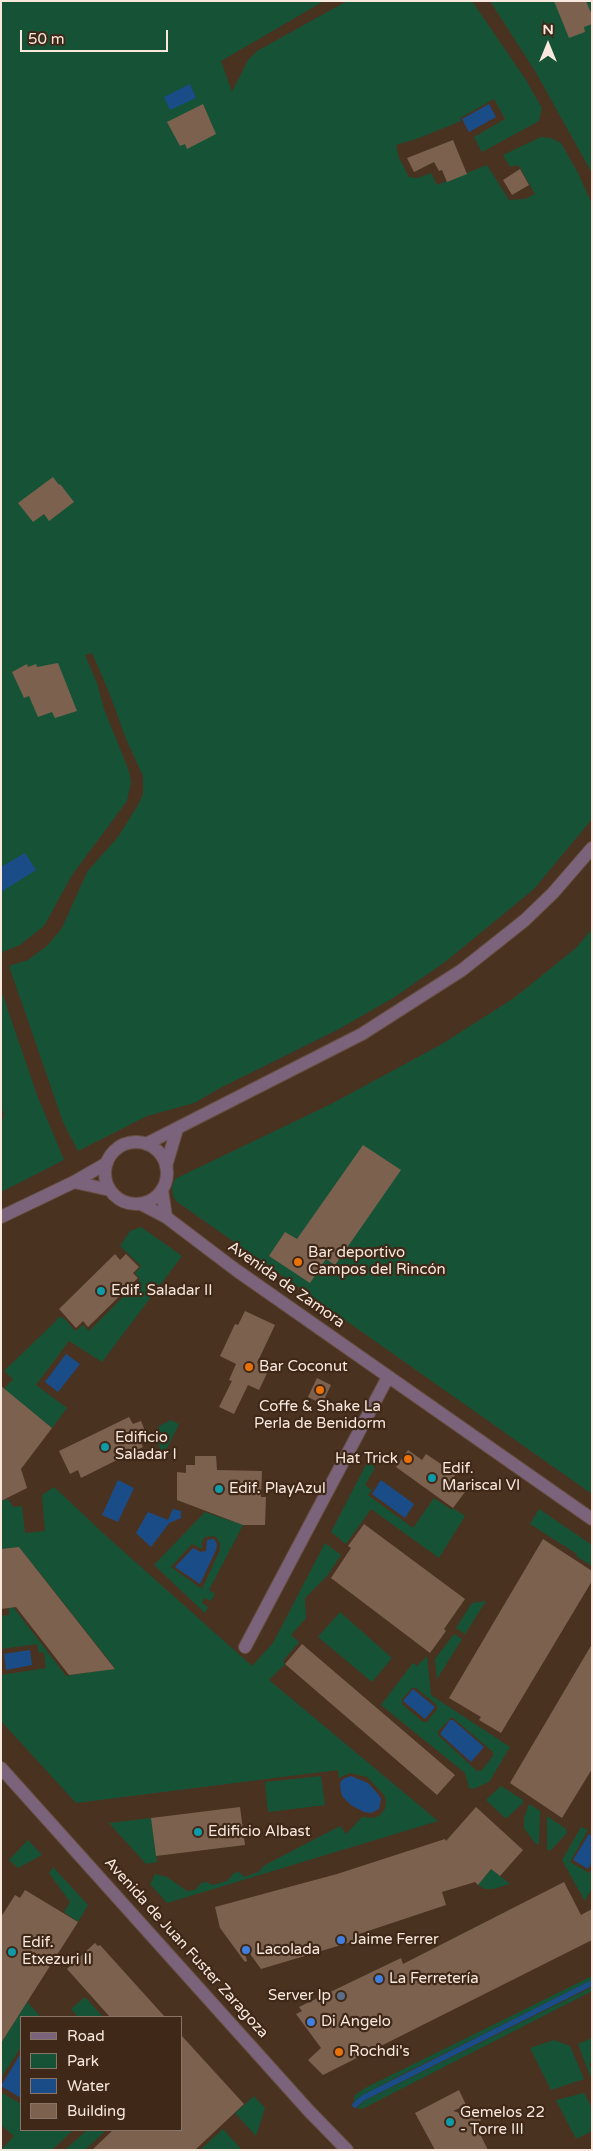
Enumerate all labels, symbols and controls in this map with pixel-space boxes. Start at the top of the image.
scale bar [22,20,170,52]
north arrow [523,20,573,70]
text: N [542,21,554,38]
text: 50 m [28,30,65,48]
street label: Avenida de Zamora [224,1238,348,1332]
place label: Bar deportivo Campos del Rincón [308,1244,446,1279]
marker: Bar deportivo Campos del Rincón [292,1256,304,1268]
place label: Edif. Saladar II [111,1282,213,1300]
marker: Edif. Saladar II [95,1285,107,1297]
place label: Bar Coconut [259,1358,348,1376]
marker: Bar Coconut [243,1361,255,1373]
marker: Coffe & Shake La Perla de Benidorm [314,1384,326,1396]
place label: Coffe & Shake La Perla de Benidorm [254,1398,386,1433]
place label: Edificio Saladar I [115,1429,177,1464]
marker: Edificio Saladar I [99,1441,111,1453]
place label: Hat Trick [335,1450,398,1468]
marker: Hat Trick [402,1453,414,1465]
place label: Edif. Mariscal VI [442,1460,520,1495]
marker: Edif. Mariscal VI [426,1472,438,1484]
place label: Edif. PlayAzul [229,1480,326,1498]
marker: Edif. PlayAzul [213,1483,225,1495]
place label: Edificio Albast [208,1823,310,1841]
marker: Edificio Albast [192,1826,204,1838]
street label: Avenida de Juan Fuster Zaragoza [100,1854,272,2042]
place label: Jaime Ferrer [351,1931,439,1949]
place label: Edif. Etxezuri II [22,1934,92,1969]
marker: Jaime Ferrer [335,1934,347,1946]
place label: Lacolada [256,1941,320,1959]
marker: Lacolada [240,1944,252,1956]
marker: Edif. Etxezuri II [6,1946,18,1958]
place label: La Ferretería [389,1970,479,1988]
marker: La Ferretería [373,1973,385,1985]
place label: Server Ip [268,1987,331,2005]
marker: Server Ip [335,1990,347,2002]
place label: Di Angelo [321,2013,391,2031]
legend [20,2016,182,2131]
marker: Di Angelo [305,2016,317,2028]
text: Road [67,2027,105,2045]
place label: Rochdi's [349,2043,410,2061]
marker: Rochdi's [333,2046,345,2058]
text: Park [67,2052,99,2070]
text: Water [67,2077,110,2095]
text: Building [67,2102,126,2120]
place label: Gemelos 22 - Torre III [460,2104,545,2139]
marker: Gemelos 22 - Torre III [444,2116,456,2128]

